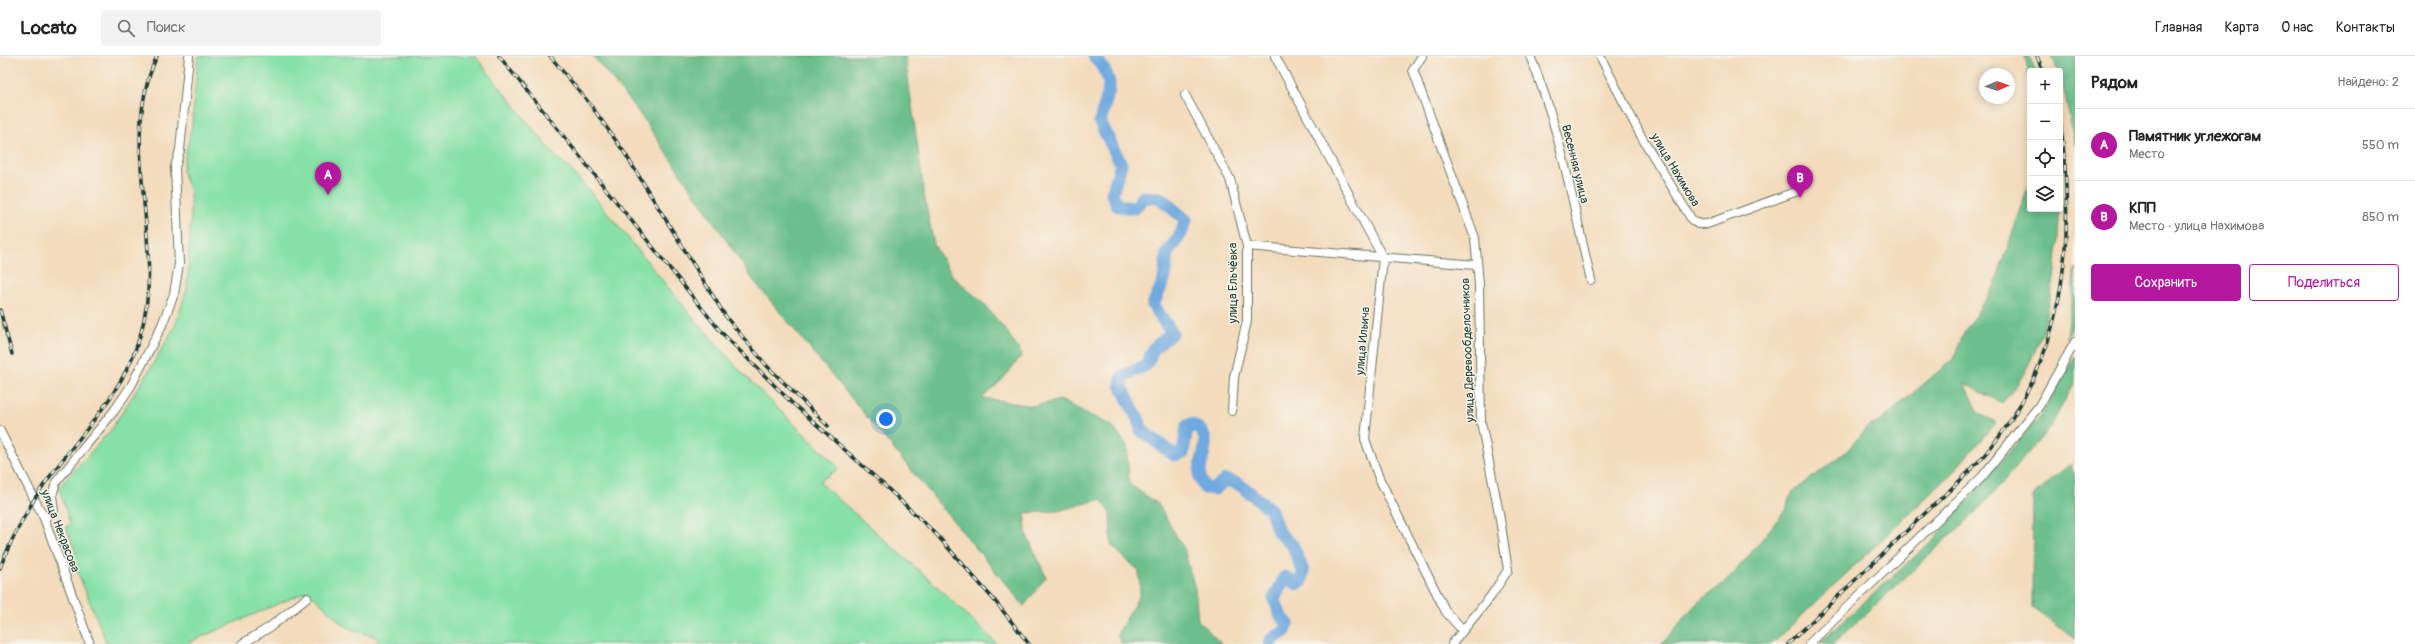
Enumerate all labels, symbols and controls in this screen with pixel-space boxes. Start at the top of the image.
search box [101,10,381,46]
text: Locato [20,16,77,40]
icon: search [115,17,137,39]
text: Поиск [147,18,186,37]
text: Главная [2155,19,2202,36]
text: Карта [2224,19,2259,36]
text: О нас [2281,19,2314,36]
text: Контакты [2336,19,2395,36]
north arrow [1979,68,2015,104]
map controls [2027,68,2063,212]
button: + [2027,68,2063,104]
text: Рядом [2091,72,2138,93]
text: Найдено: 2 [2337,74,2399,90]
button: − [2027,104,2063,140]
street label: Весенняя улица [1558,123,1592,205]
text: Памятник углежогам [2129,127,2261,146]
street label: улица Нахимова [1647,130,1703,210]
text: A [2100,137,2108,153]
text: 550 m [2362,137,2399,153]
button: locate [2027,140,2063,176]
text: Место [2129,146,2165,162]
pin: A [315,162,341,195]
pin: B [1787,165,1813,198]
button: layers [2027,176,2063,212]
text: КПП [2129,199,2156,218]
text: B [2100,209,2108,225]
text: 850 m [2362,209,2399,225]
text: Место · улица Нахимова [2129,218,2264,234]
street label: улица Ельчёвка [1226,242,1241,324]
button: Сохранить [2091,264,2241,301]
button: Поделиться [2249,264,2399,301]
street label: улица Деревообделочников [1458,277,1478,424]
street label: улица Ильича [1352,306,1373,377]
your location [876,409,896,429]
street label: улица Некрасова [37,487,83,575]

